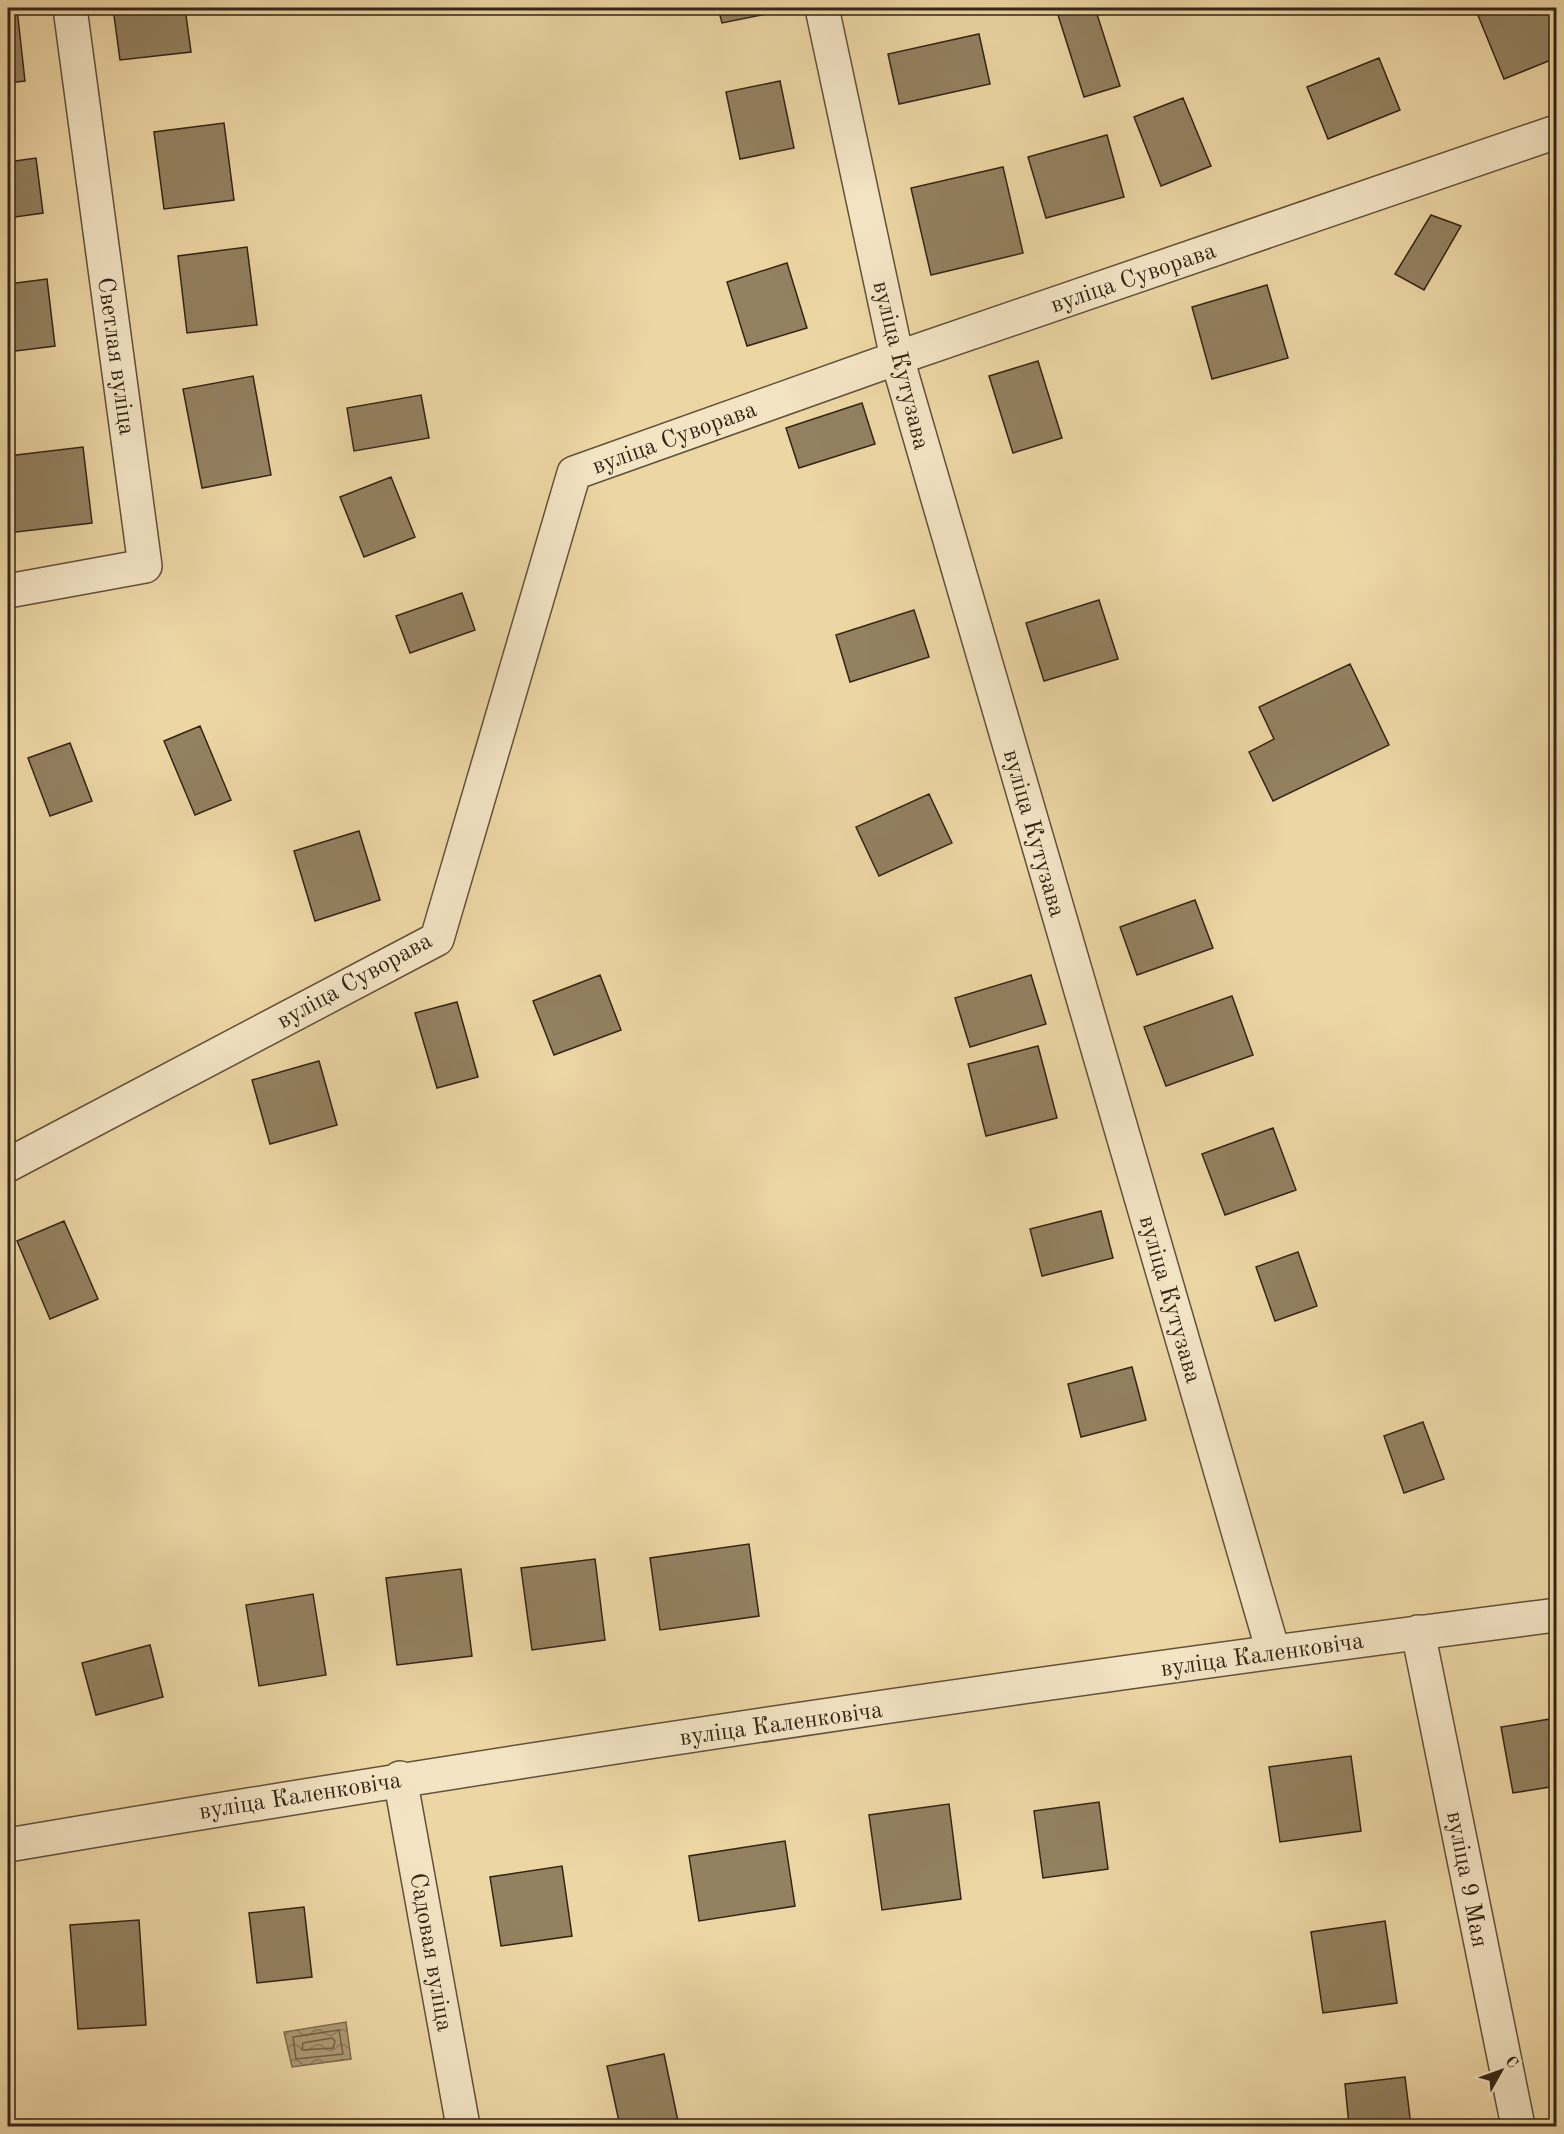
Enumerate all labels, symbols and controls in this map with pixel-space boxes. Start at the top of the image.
street label: вуліца Суворава [1048,239,1220,318]
street label: Светлая вуліца [92,276,138,437]
street label: вуліца Кутузава [867,279,933,452]
street label: вуліца Суворава [589,398,760,480]
street label: вуліца Кутузава [998,747,1069,920]
street label: вуліца Суворава [273,929,437,1034]
street label: вуліца Кутузава [1134,1213,1205,1386]
street label: вуліца Каленковіча [1159,1630,1365,1682]
street label: вуліца Каленковіча [678,1699,884,1751]
street label: вуліца Каленковіча [197,1769,403,1825]
street label: вуліца 9 Мая [1441,1809,1491,1950]
street label: Садовая вуліца [404,1871,456,2034]
north arrow [1471,2041,1531,2101]
text: С [1501,2053,1520,2072]

